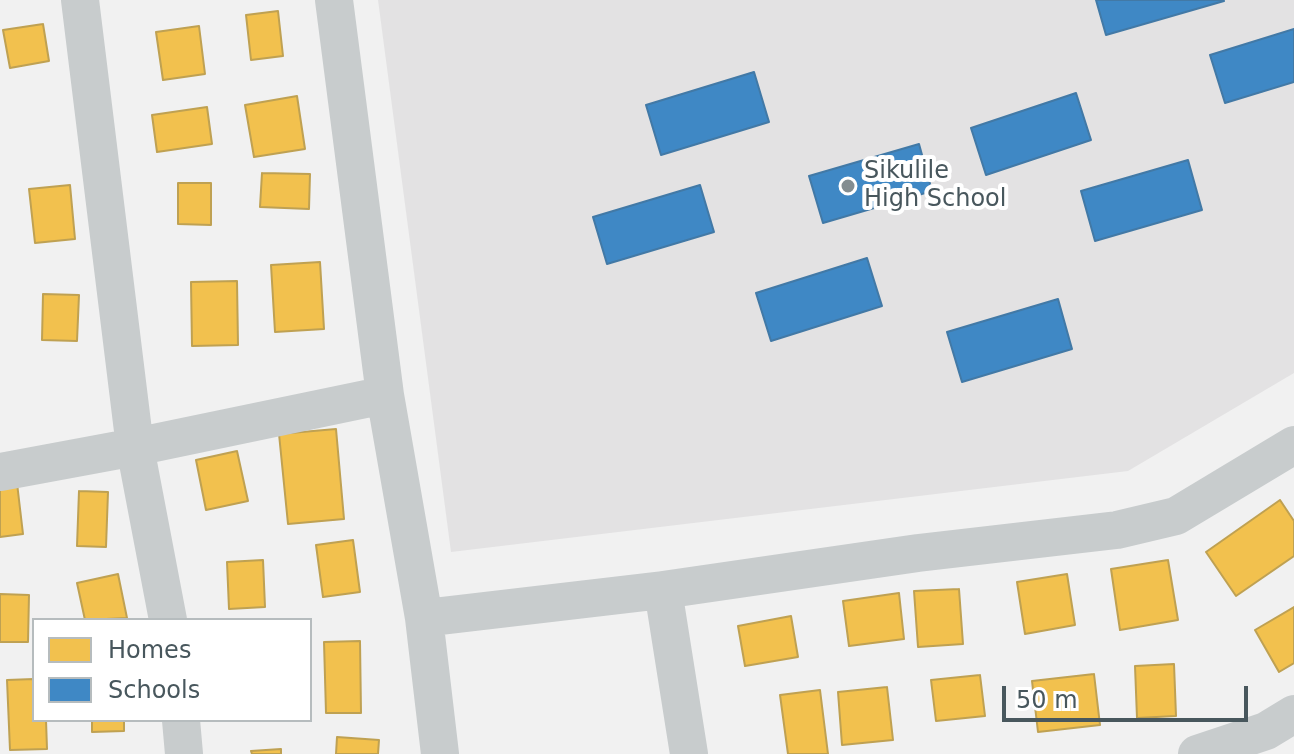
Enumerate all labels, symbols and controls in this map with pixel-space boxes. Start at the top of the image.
place label: Sikulile High School [864,158,1006,214]
marker: Sikulile High School [839,177,857,195]
legend [32,618,312,722]
text: Homes [108,636,191,664]
scale bar [1006,670,1252,720]
text: Schools [108,676,200,704]
text: 50 m [1016,686,1078,714]

